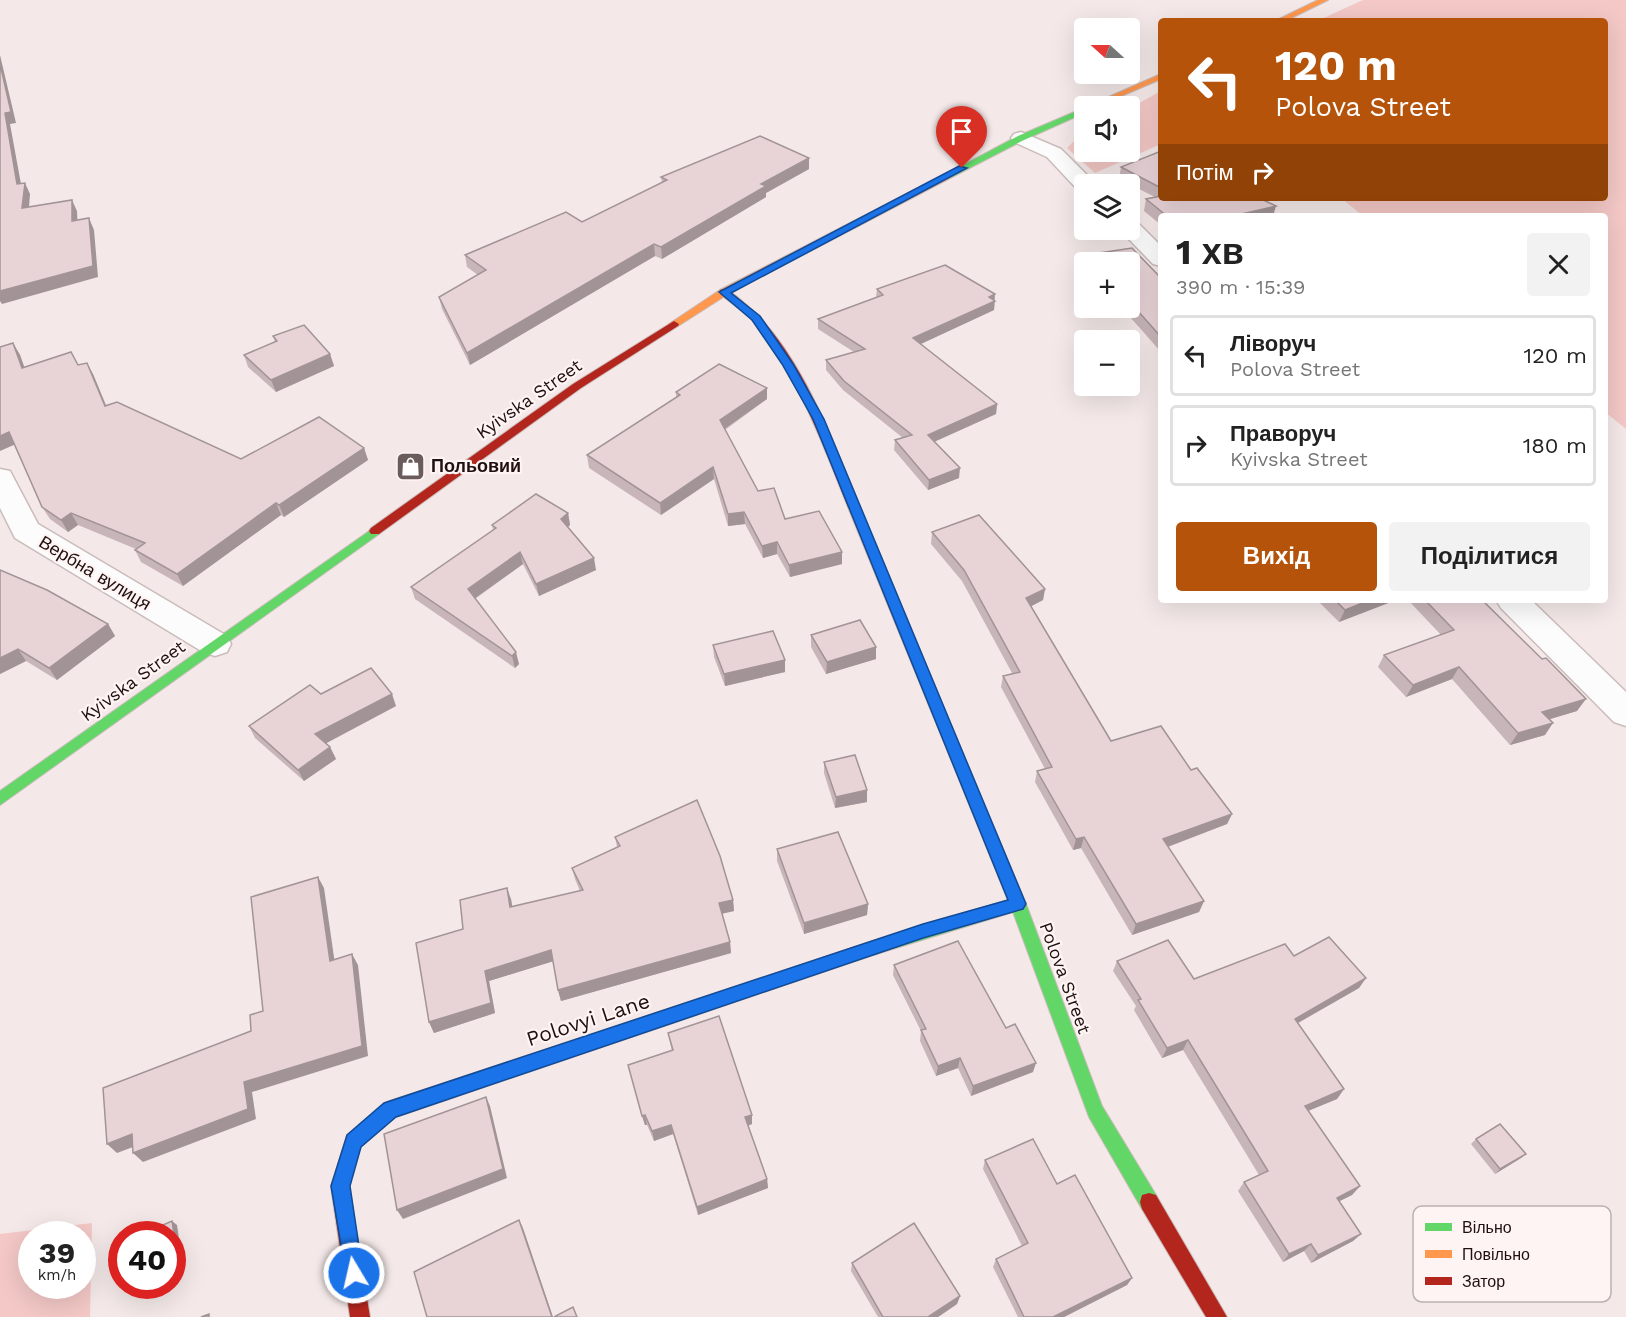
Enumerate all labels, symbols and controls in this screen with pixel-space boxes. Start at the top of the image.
north arrow [1074,18,1140,84]
map controls [1074,18,1140,396]
text: 120 m [1275,41,1397,90]
icon: left [1176,42,1254,120]
text: Polova Street [1275,91,1451,123]
button: sound [1074,96,1140,162]
pin [936,106,987,168]
icon: arrive [945,115,978,148]
icon: right [1246,156,1279,189]
text: Потім [1176,160,1234,185]
button: layers [1074,174,1140,240]
text: 1 хв [1176,231,1244,273]
button: close [1527,233,1590,296]
button: + [1074,252,1140,318]
text: 390 m · 15:39 [1176,275,1305,299]
button: − [1074,330,1140,396]
text: Ліворуч [1230,331,1316,356]
icon: left [1179,339,1212,372]
text: 120 m [1523,343,1587,368]
street label: Kyivska Street [472,354,586,443]
text: Polova Street [1230,357,1360,381]
text: Праворуч [1230,421,1336,446]
icon: right [1179,429,1212,462]
text: 180 m [1523,433,1587,458]
text: Kyivska Street [1230,447,1368,471]
shop icon: Польовий [394,450,426,482]
place label: Польовий [431,455,521,476]
button: Вихід [1176,522,1377,591]
button: Поділитися [1389,522,1590,591]
street label: Вербна вулиця [35,531,155,614]
street label: Kyivska Street [76,635,189,725]
street label: Polova Street [1036,919,1096,1037]
street label: Polovyi Lane [523,988,653,1051]
legend [1413,1206,1611,1302]
text: Вільно [1462,1218,1512,1237]
speed limit sign: 40 [108,1221,186,1299]
text: 39 [39,1235,75,1270]
position arrow [322,1241,386,1305]
text: Повільно [1462,1245,1530,1264]
text: km/h [38,1266,76,1284]
text: Затор [1462,1272,1505,1291]

